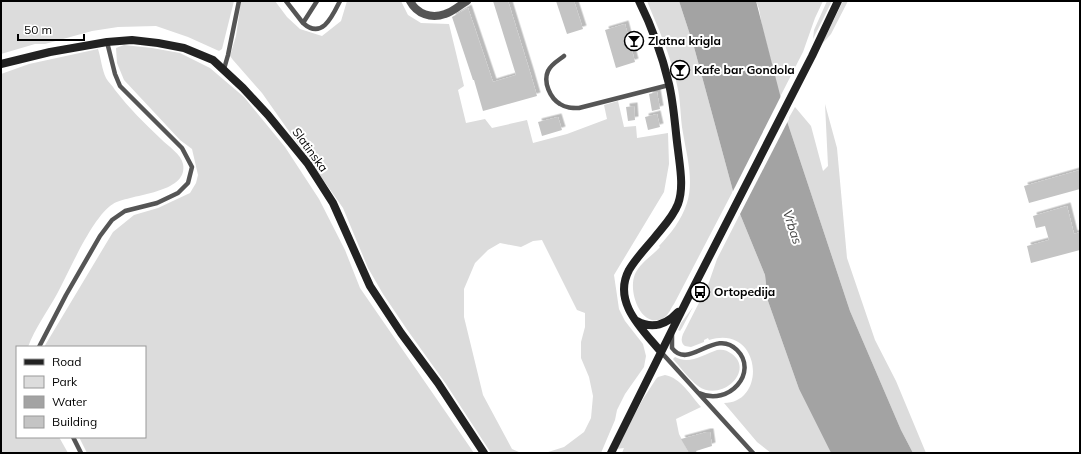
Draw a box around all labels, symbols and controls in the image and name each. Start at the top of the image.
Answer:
scale bar [18,16,84,42]
text: 50 m [24,22,52,37]
bar icon: Zlatna krigla [623,30,645,52]
place label: Zlatna krigla [648,33,721,48]
bar icon: Kafe bar Gondola [669,59,691,81]
place label: Kafe bar Gondola [694,62,795,77]
street label: Slatinska [289,125,331,175]
water label: Vrbas [780,208,806,246]
bus stop icon: Ortopedija [689,281,711,303]
place label: Ortopedija [714,284,775,299]
legend [16,346,146,438]
text: Road [52,354,81,369]
text: Park [52,374,78,389]
text: Water [52,394,88,409]
text: Building [52,414,97,429]

